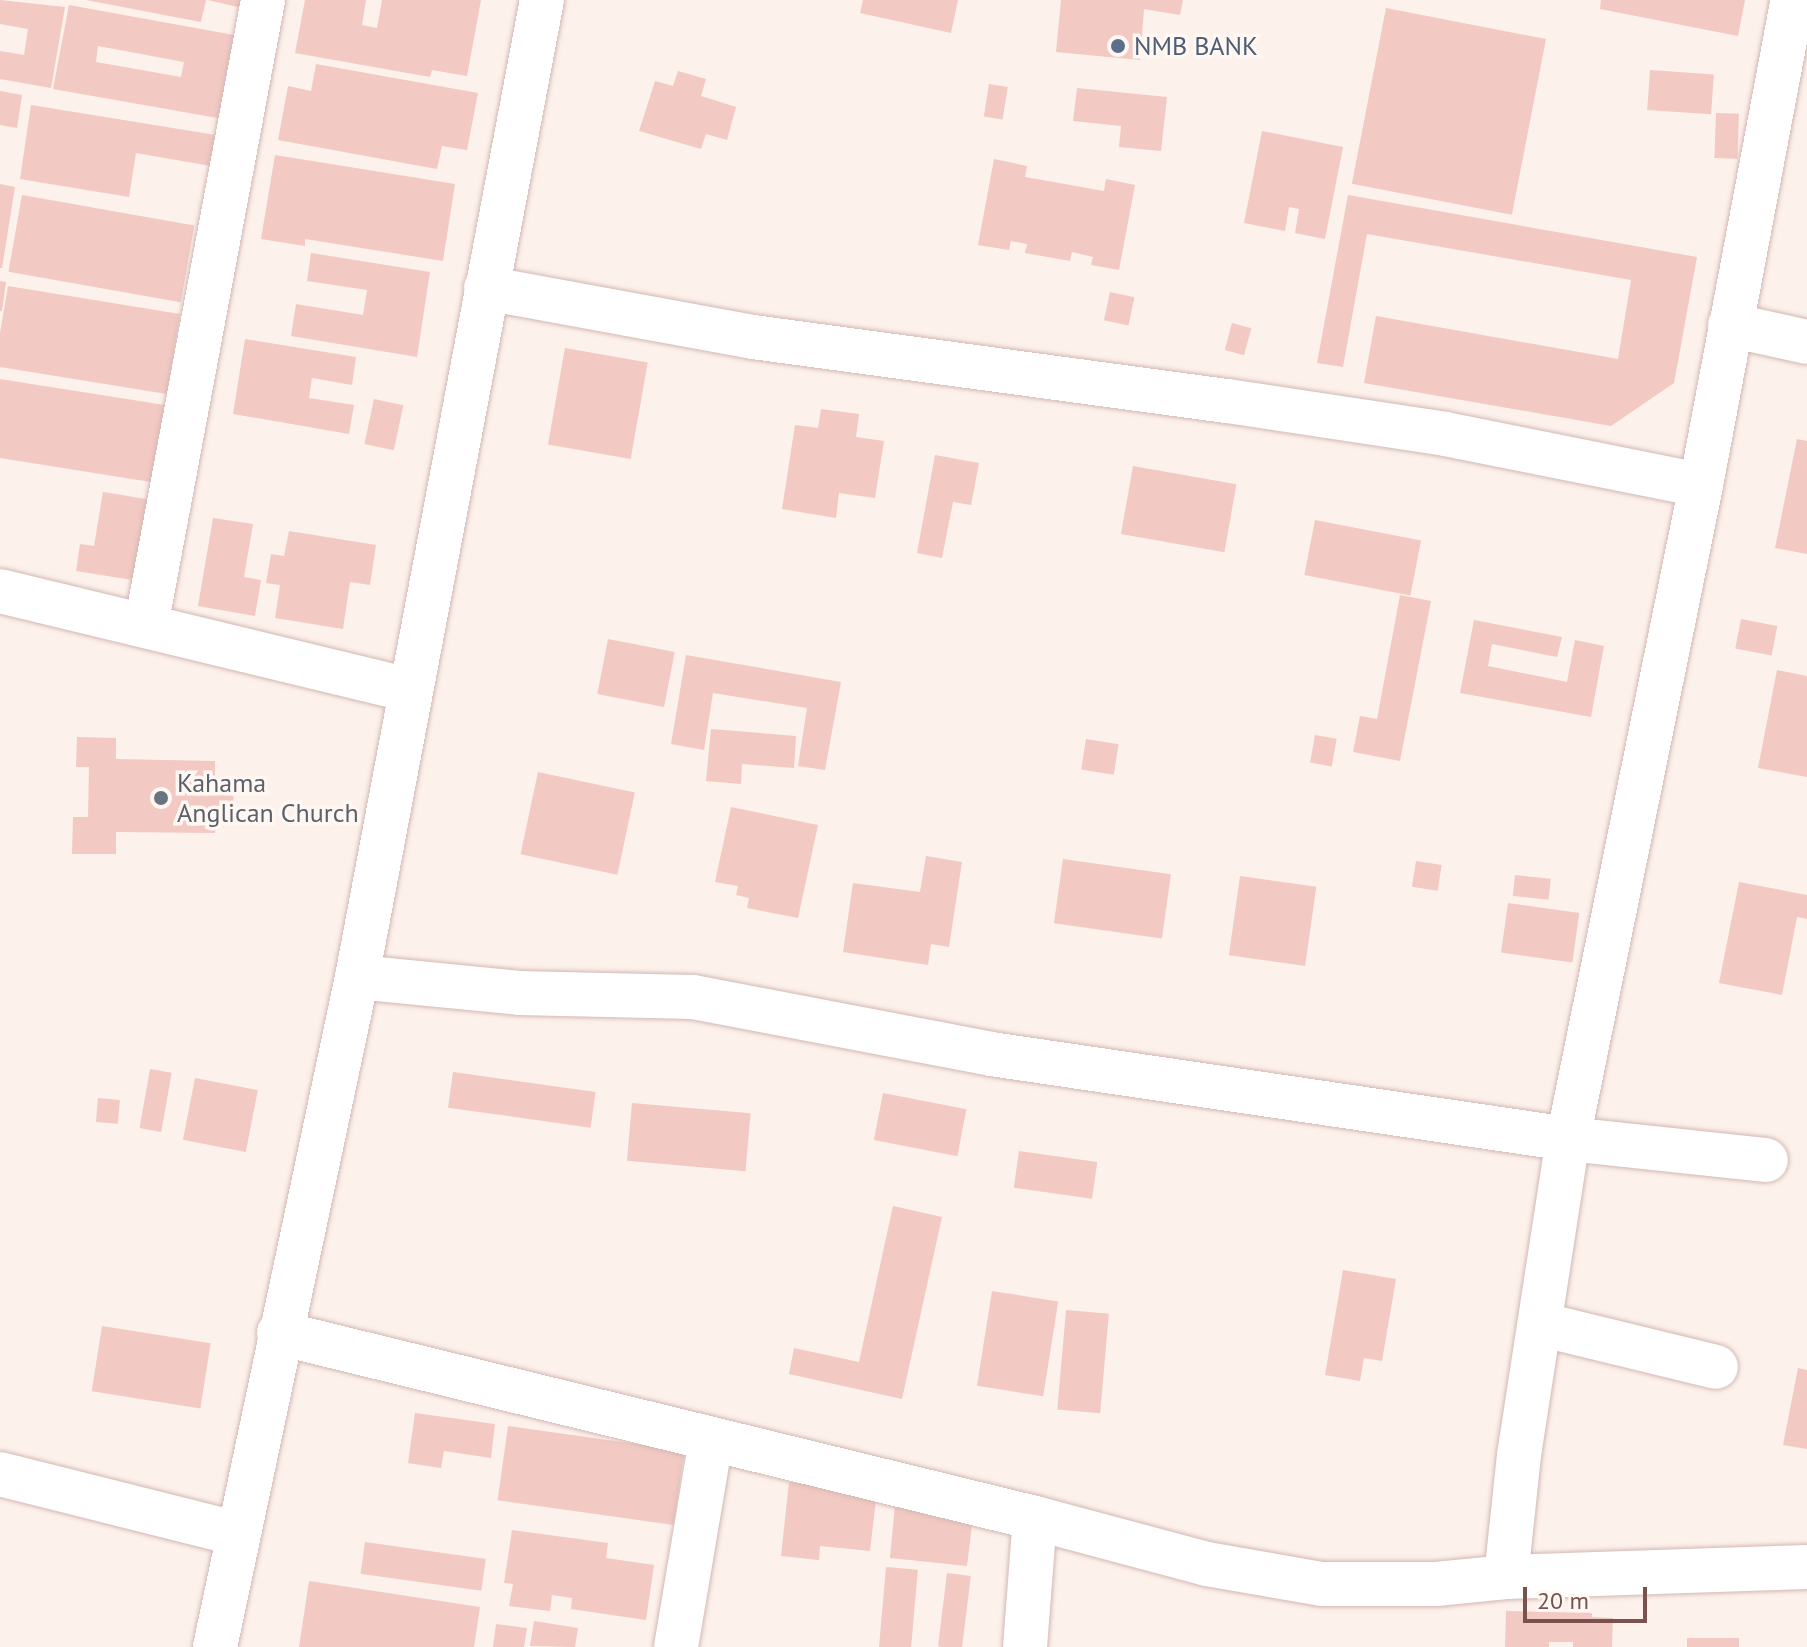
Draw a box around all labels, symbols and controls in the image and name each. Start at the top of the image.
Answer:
place label: NMB BANK [1134,30,1258,62]
marker: NMB BANK [1109,37,1127,55]
place label: Kahama Anglican Church [177,767,359,828]
marker: Kahama Anglican Church [152,789,170,807]
scale bar [1527,1571,1651,1621]
text: 20 m [1537,1585,1589,1616]

